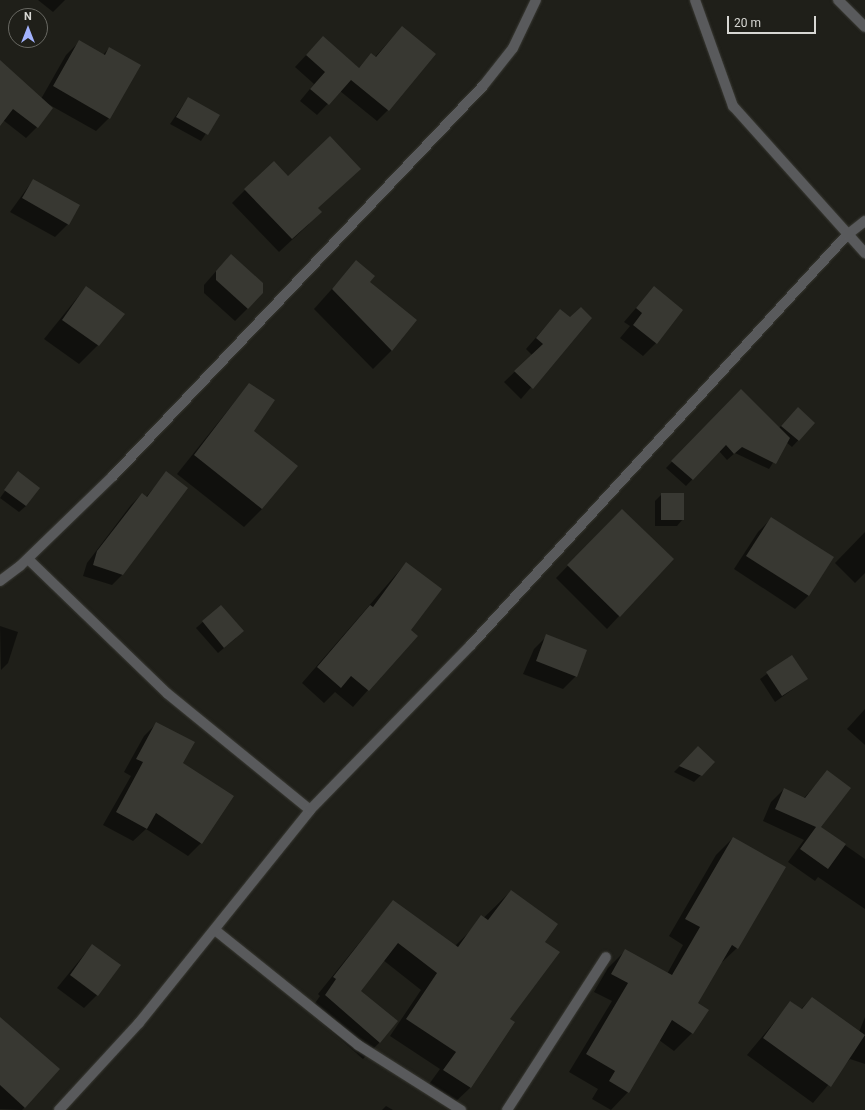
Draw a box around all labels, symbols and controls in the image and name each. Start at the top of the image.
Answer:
north arrow [8,8,48,48]
scale bar [729,8,818,34]
text: N [24,10,32,23]
text: 20 m [734,16,761,30]

